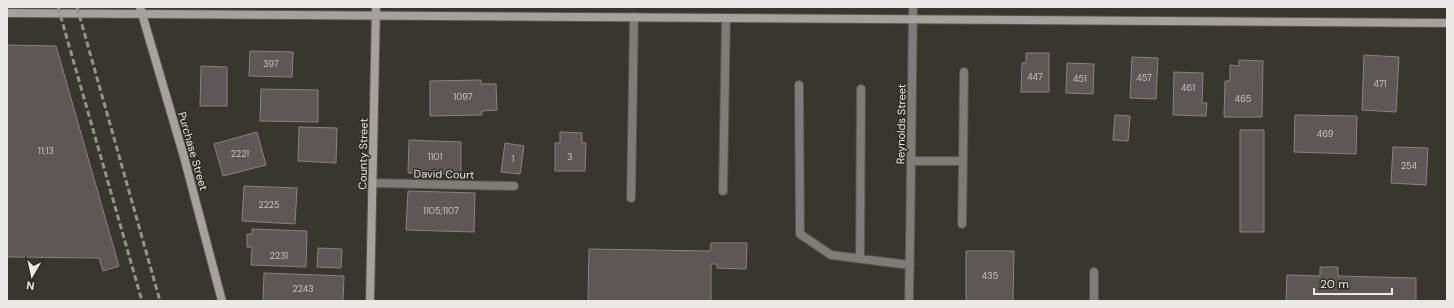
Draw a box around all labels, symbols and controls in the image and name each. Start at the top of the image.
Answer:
house number: 397 [263,58,279,70]
house number: 447 [1027,71,1043,83]
house number: 457 [1136,72,1152,84]
house number: 451 [1073,73,1087,85]
house number: 471 [1373,78,1387,90]
house number: 461 [1181,82,1195,94]
street label: Reynolds Street [893,84,909,164]
house number: 1097 [453,91,473,103]
house number: 465 [1235,93,1251,105]
street label: Purchase Street [175,110,211,192]
street label: County Street [355,118,371,190]
house number: 469 [1317,128,1334,140]
house number: 11;13 [38,145,54,157]
house number: 2221 [231,148,249,160]
house number: 1101 [428,151,442,163]
house number: 3 [567,151,573,163]
house number: 1 [512,153,515,165]
house number: 254 [1401,160,1418,172]
street label: David Court [414,166,474,182]
house number: 2225 [258,199,280,211]
house number: 1105;1107 [423,205,459,217]
house number: 2231 [270,250,288,262]
north arrow [12,256,52,296]
house number: 435 [982,270,998,282]
scale bar [1314,270,1392,296]
text: 20 m [1320,276,1349,292]
text: N [25,278,35,293]
house number: 2243 [293,283,314,295]

